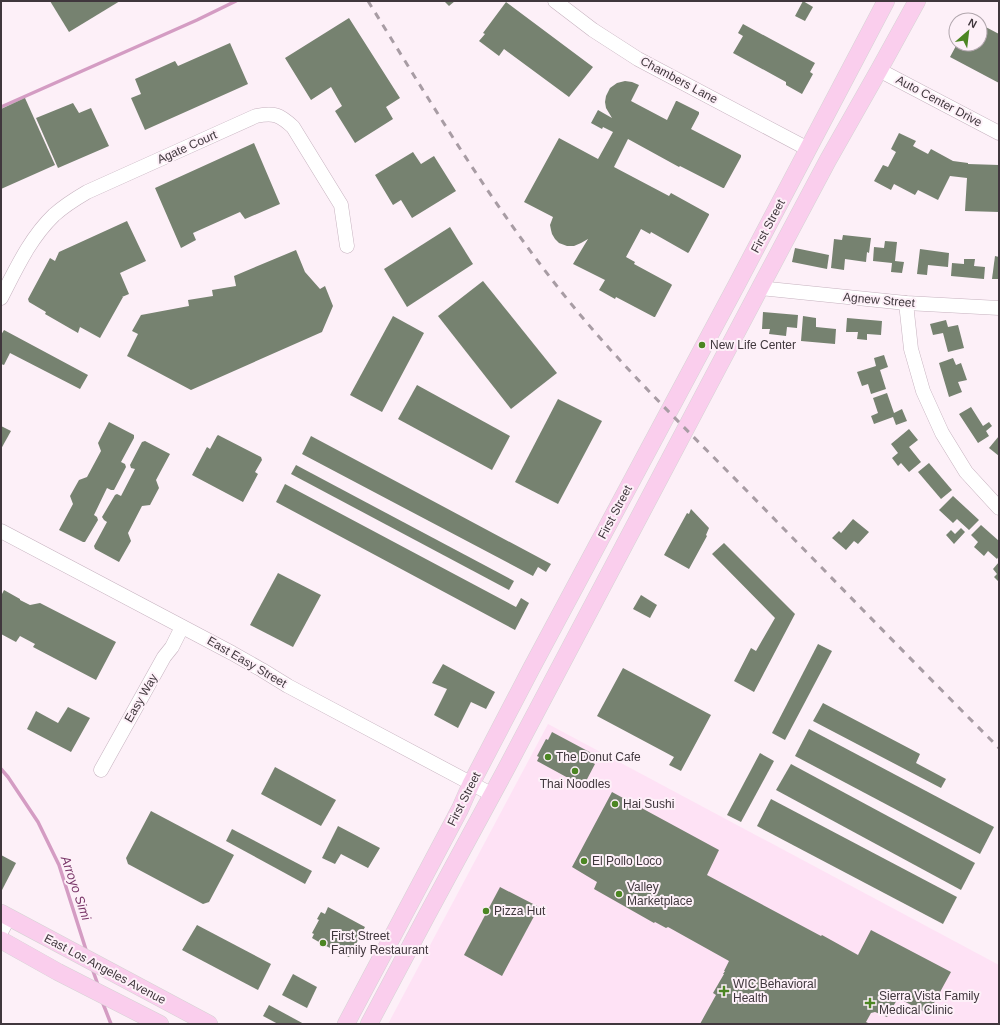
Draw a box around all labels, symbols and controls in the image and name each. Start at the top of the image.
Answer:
north arrow [948,12,988,52]
text: N [966,16,979,30]
street label: Chambers Lane [638,54,720,106]
street label: Auto Center Drive [894,72,985,130]
street label: Agate Court [155,127,220,166]
street label: First Street [748,196,788,255]
street label: Agnew Street [843,290,916,310]
place label: New Life Center [710,338,796,352]
marker: New Life Center [697,340,707,350]
street label: First Street [595,482,635,541]
street label: East Easy Street [205,634,290,691]
street label: Easy Way [122,671,160,725]
place label: The Donut Cafe [556,750,641,764]
marker: The Donut Cafe [543,752,553,762]
marker: Thai Noodles [570,766,580,776]
street label: First Street [444,769,484,828]
place label: Thai Noodles [540,777,610,791]
place label: Hai Sushi [623,797,674,811]
marker: Hai Sushi [610,799,620,809]
water label: Arroyo Simi [58,853,94,923]
place label: El Pollo Loco [592,854,662,868]
marker: El Pollo Loco [579,856,589,866]
place label: Valley Marketplace [627,880,693,908]
marker: Valley Marketplace [614,889,624,899]
place label: Pizza Hut [494,904,546,918]
marker: Pizza Hut [481,906,491,916]
place label: First Street Family Restaurant [331,929,429,957]
street label: East Los Angeles Avenue [42,931,169,1007]
marker: First Street Family Restaurant [318,938,328,948]
place label: WIC Behavioral Health [733,977,816,1005]
marker: WIC Behavioral Health [718,985,730,997]
place label: Sierra Vista Family Medical Clinic [879,989,979,1017]
marker: Sierra Vista Family Medical Clinic [864,997,876,1009]

